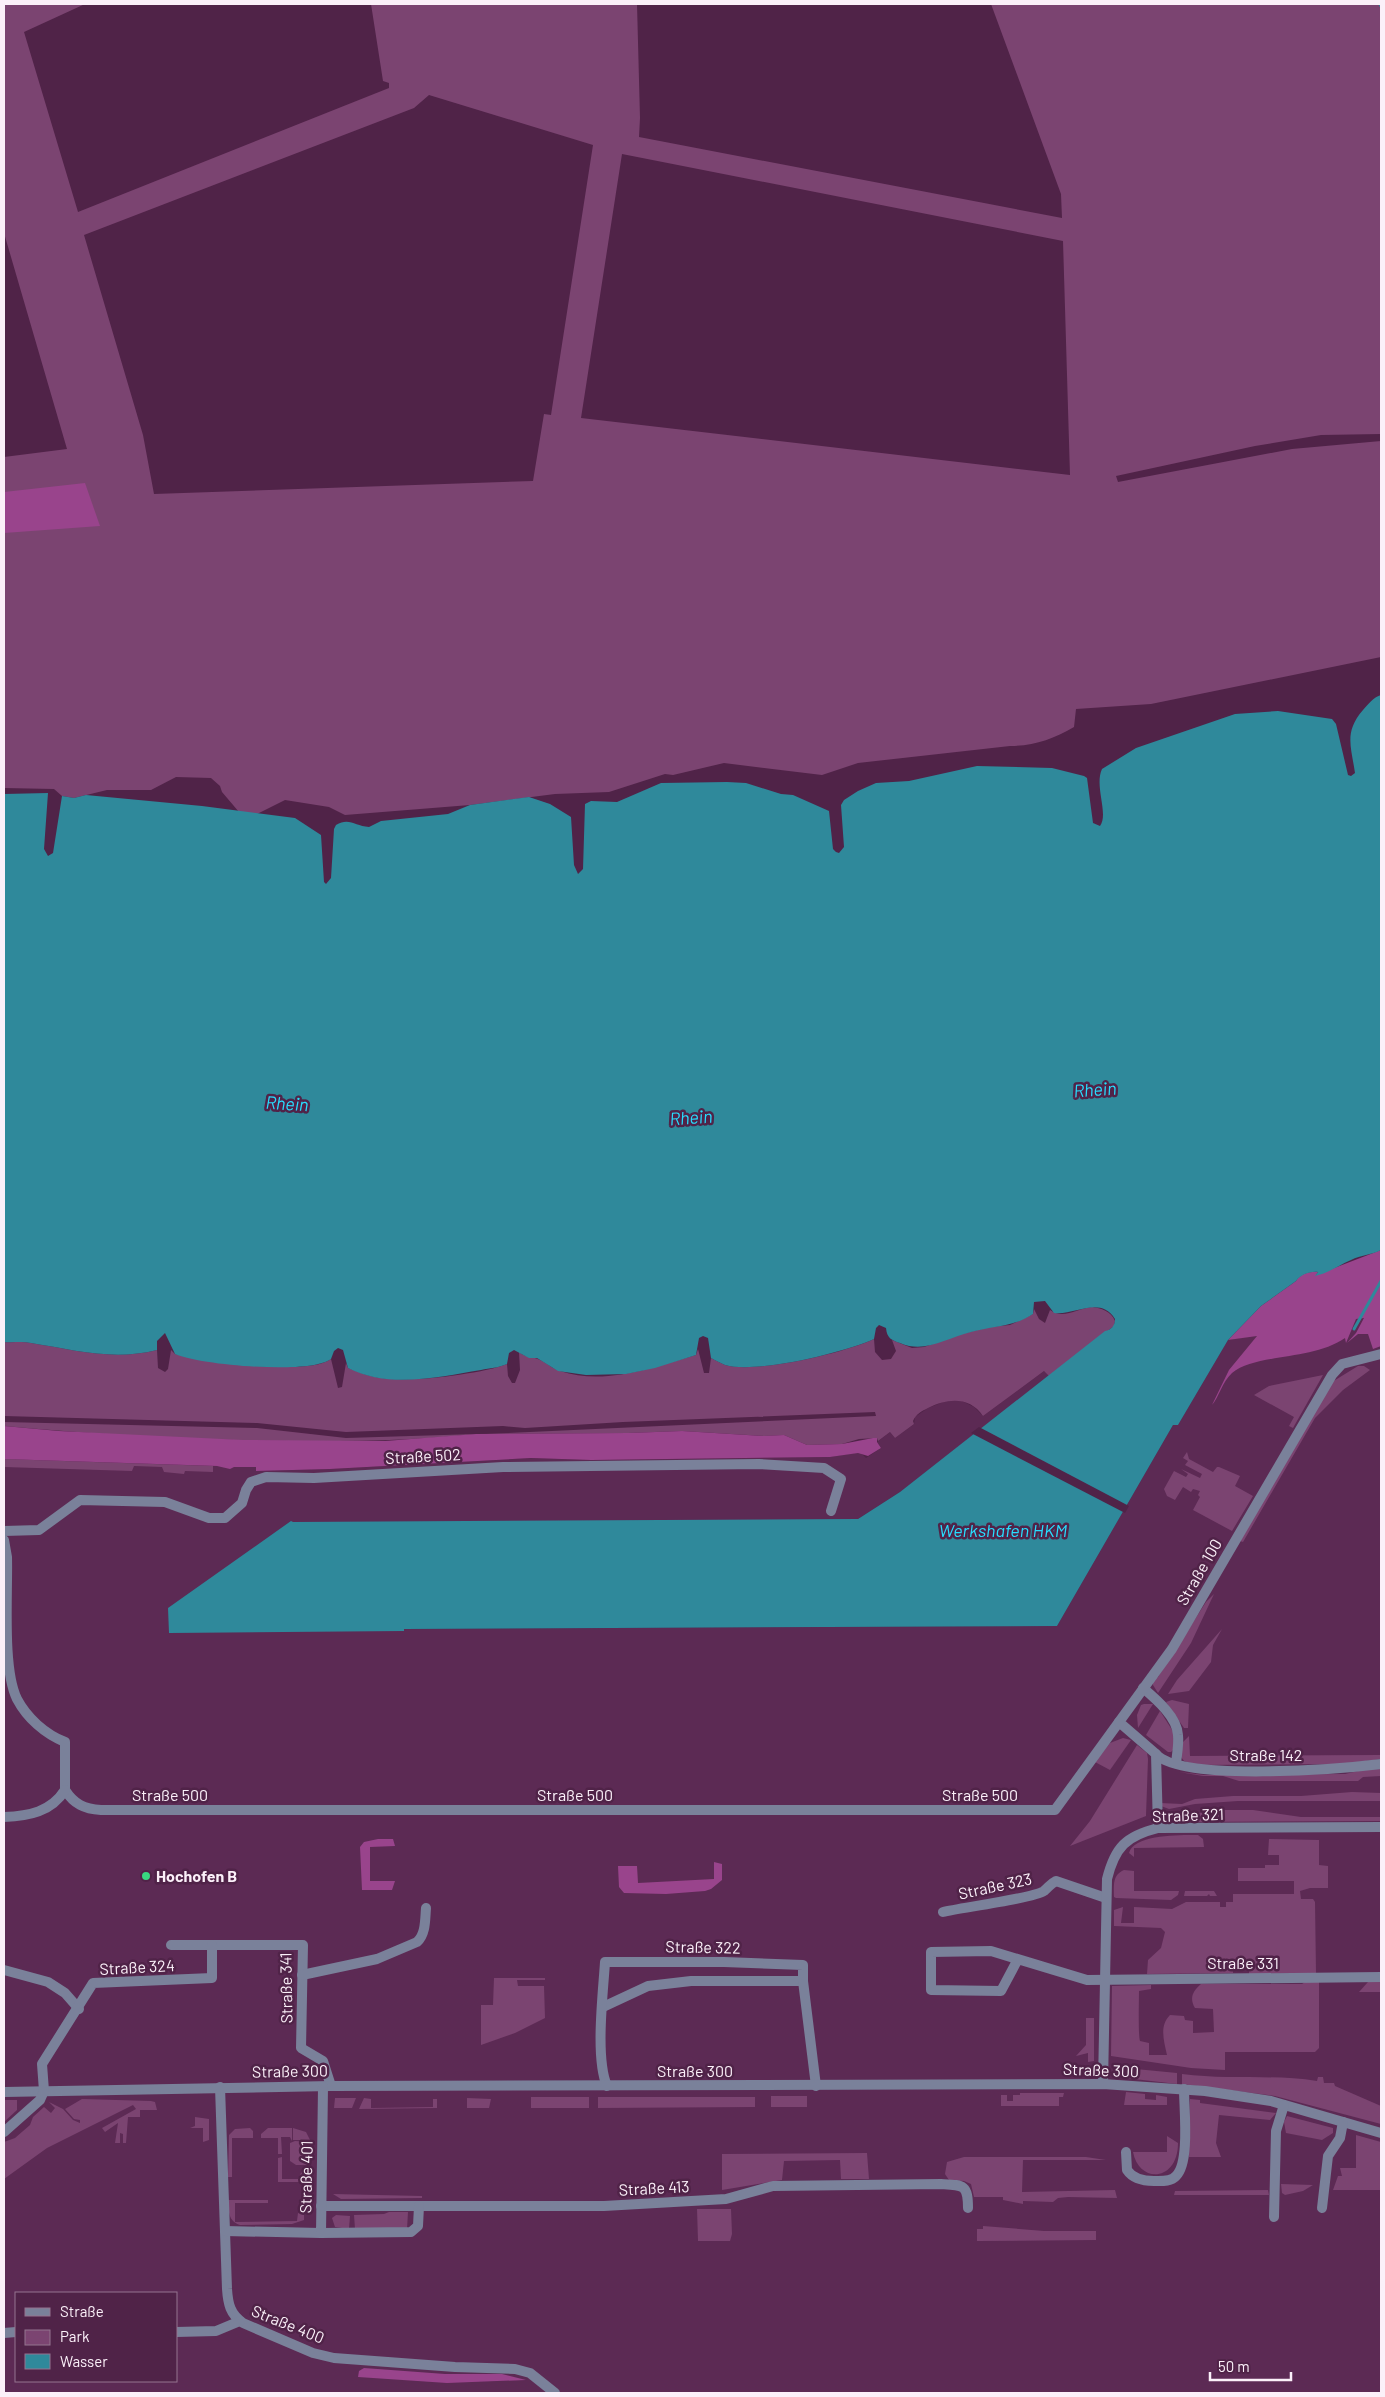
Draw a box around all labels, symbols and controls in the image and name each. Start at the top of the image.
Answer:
water label: Rhein [1073,1077,1117,1101]
water label: Rhein [265,1091,309,1115]
water label: Rhein [669,1105,713,1129]
street label: Straße 502 [385,1444,461,1467]
water label: Werkshafen HKM [939,1519,1068,1541]
street label: Straße 100 [1172,1535,1225,1608]
street label: Straße 142 [1230,1745,1302,1764]
street label: Straße 500 [132,1785,208,1804]
street label: Straße 500 [537,1785,613,1804]
street label: Straße 500 [942,1785,1018,1804]
street label: Straße 321 [1152,1804,1224,1825]
place label: Hochofen B [156,1866,237,1885]
street label: Straße 323 [956,1868,1033,1903]
marker: Hochofen B [140,1870,152,1882]
street label: Straße 322 [665,1936,741,1957]
street label: Straße 341 [275,1952,296,2024]
street label: Straße 331 [1207,1953,1279,1972]
street label: Straße 324 [99,1955,175,1978]
street label: Straße 300 [1063,2059,1139,2080]
street label: Straße 300 [252,2060,328,2081]
street label: Straße 300 [657,2061,733,2080]
street label: Straße 401 [295,2140,316,2214]
street label: Straße 413 [618,2176,690,2199]
legend [15,2292,178,2382]
street label: Straße 400 [249,2300,327,2347]
text: Straße [60,2302,104,2320]
text: Park [60,2327,90,2345]
scale bar [1210,2350,1291,2382]
text: Wasser [60,2352,108,2370]
text: 50 m [1218,2357,1250,2375]

